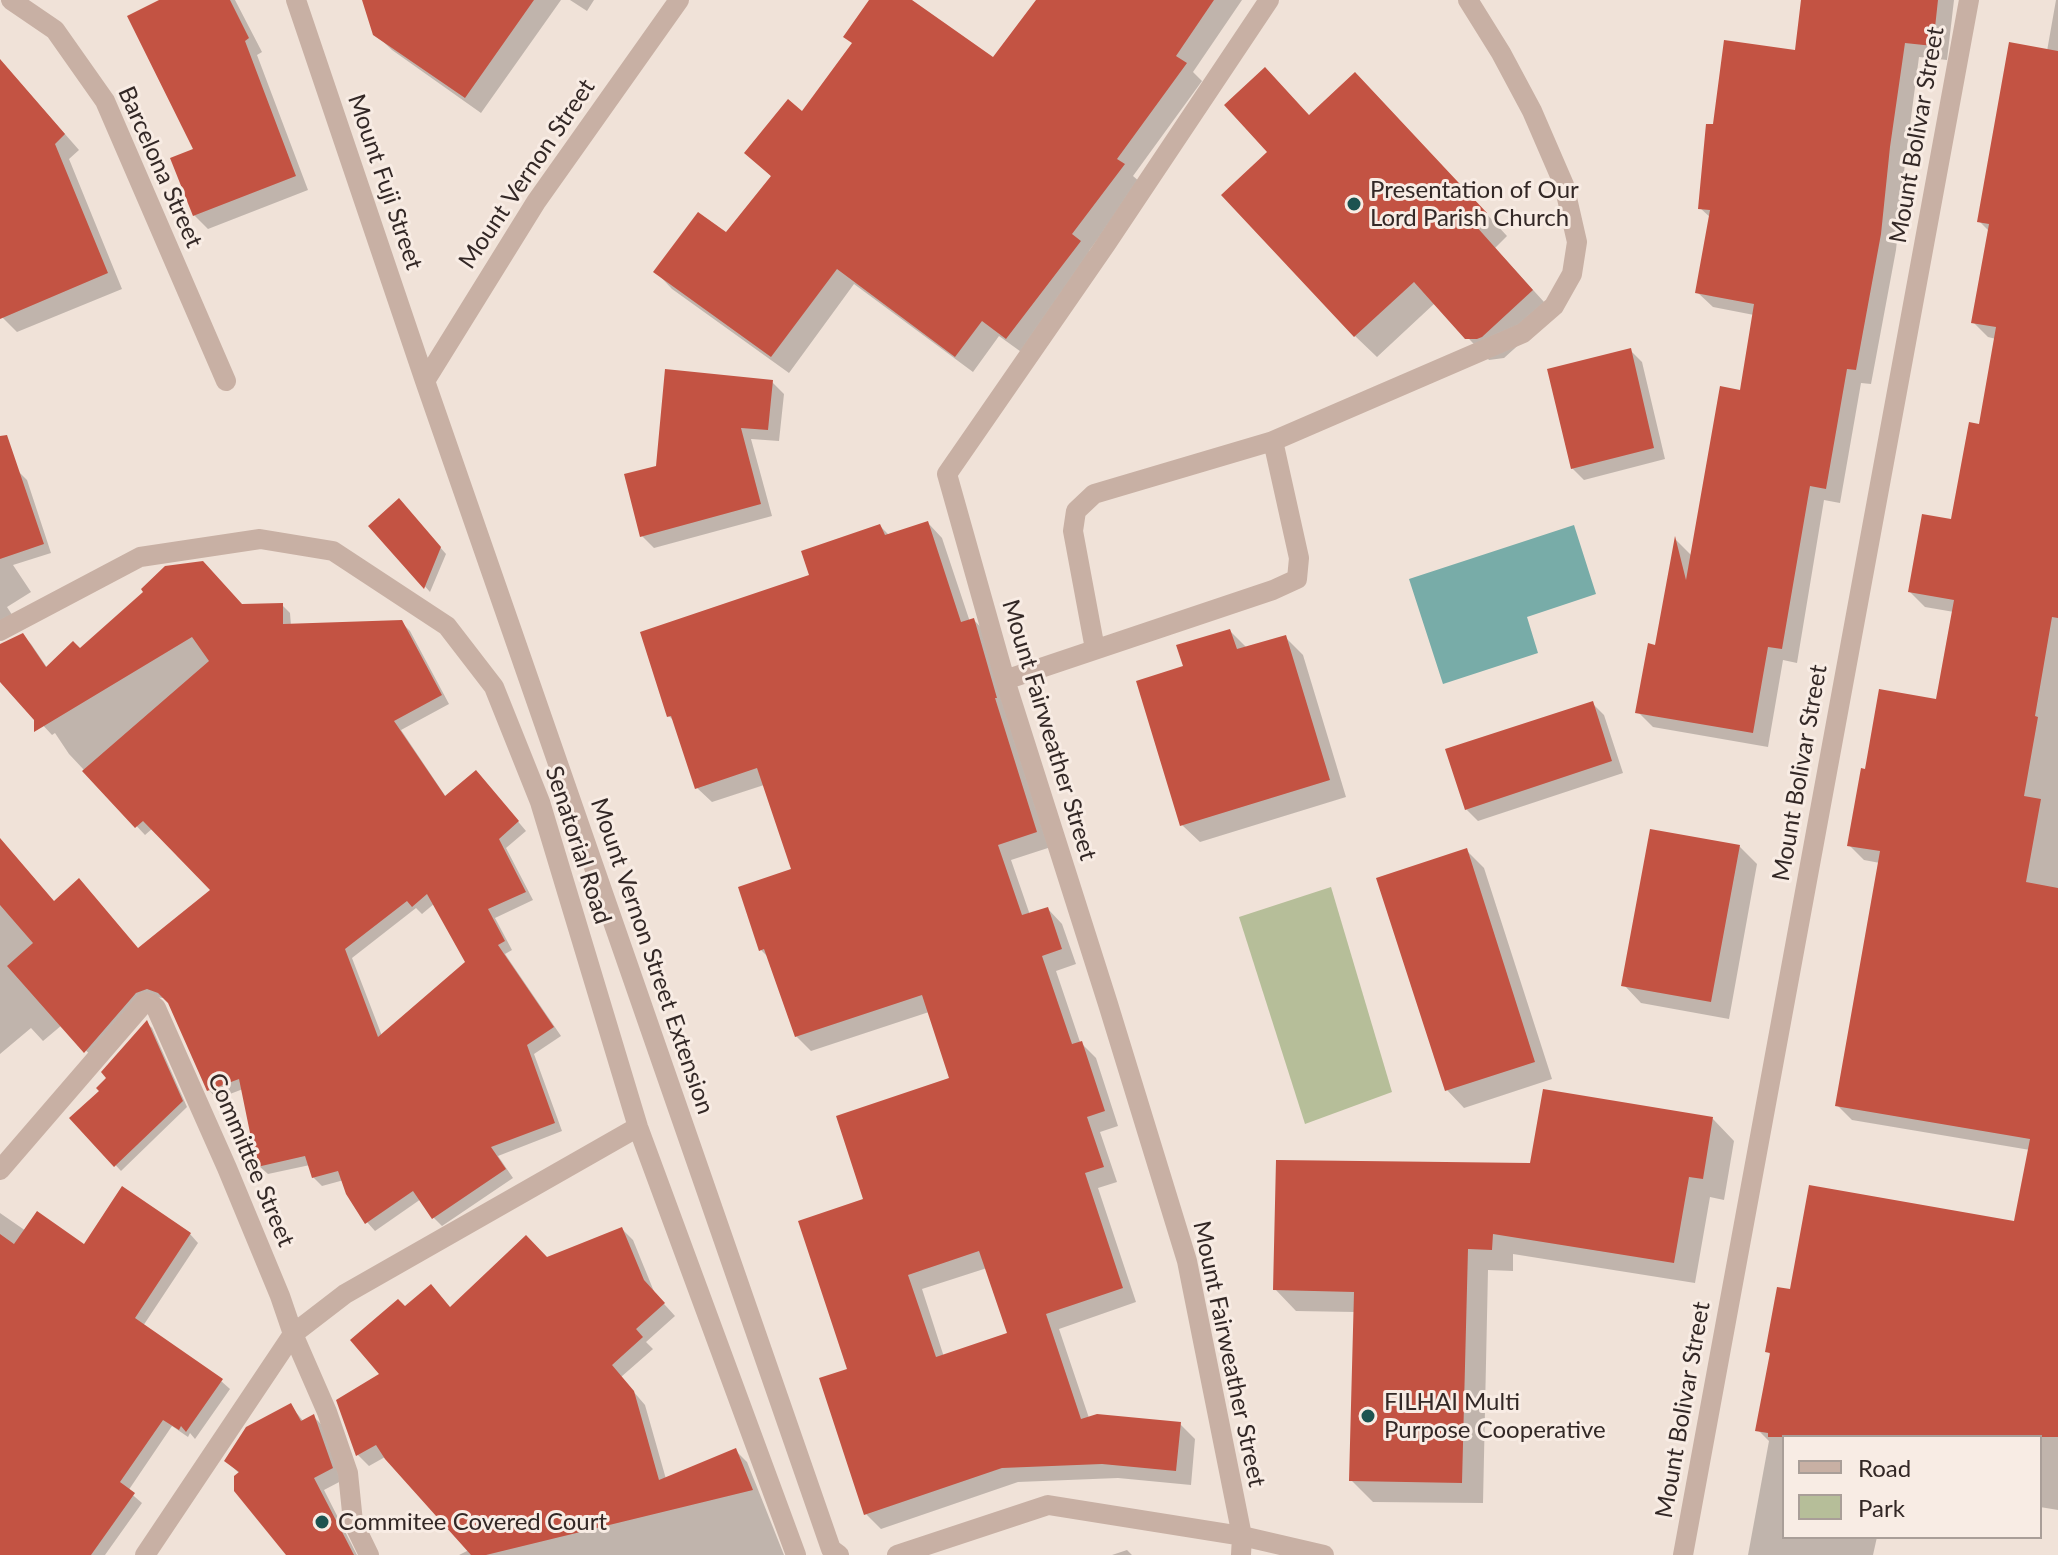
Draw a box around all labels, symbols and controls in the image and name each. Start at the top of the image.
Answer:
street label: Mount Bolivar Street [1884,24,1950,246]
street label: Mount Vernon Street [453,74,601,274]
street label: Barcelona Street [112,82,208,252]
street label: Mount Fuji Street [341,90,429,274]
place label: Presentation of Our Lord Parish Church [1370,176,1579,232]
marker: Presentation of Our Lord Parish Church [1345,195,1363,213]
street label: Mount Fairweather Street [996,596,1102,864]
street label: Mount Bolivar Street [1767,662,1833,884]
street label: Senatorial Road [539,762,617,928]
street label: Mount Vernon Street Extension [584,794,720,1118]
street label: Committee Street [201,1069,301,1251]
street label: Mount Fairweather Street [1187,1218,1271,1490]
street label: Mount Bolivar Street [1650,1299,1716,1521]
place label: FILHAI Multi Purpose Cooperative [1384,1388,1606,1444]
marker: FILHAI Multi Purpose Cooperative [1359,1407,1377,1425]
legend [1782,1435,2042,1539]
text: Road [1858,1453,1911,1482]
text: Park [1858,1493,1905,1522]
place label: Commitee Covered Court [338,1508,607,1536]
marker: Commitee Covered Court [313,1513,331,1531]

